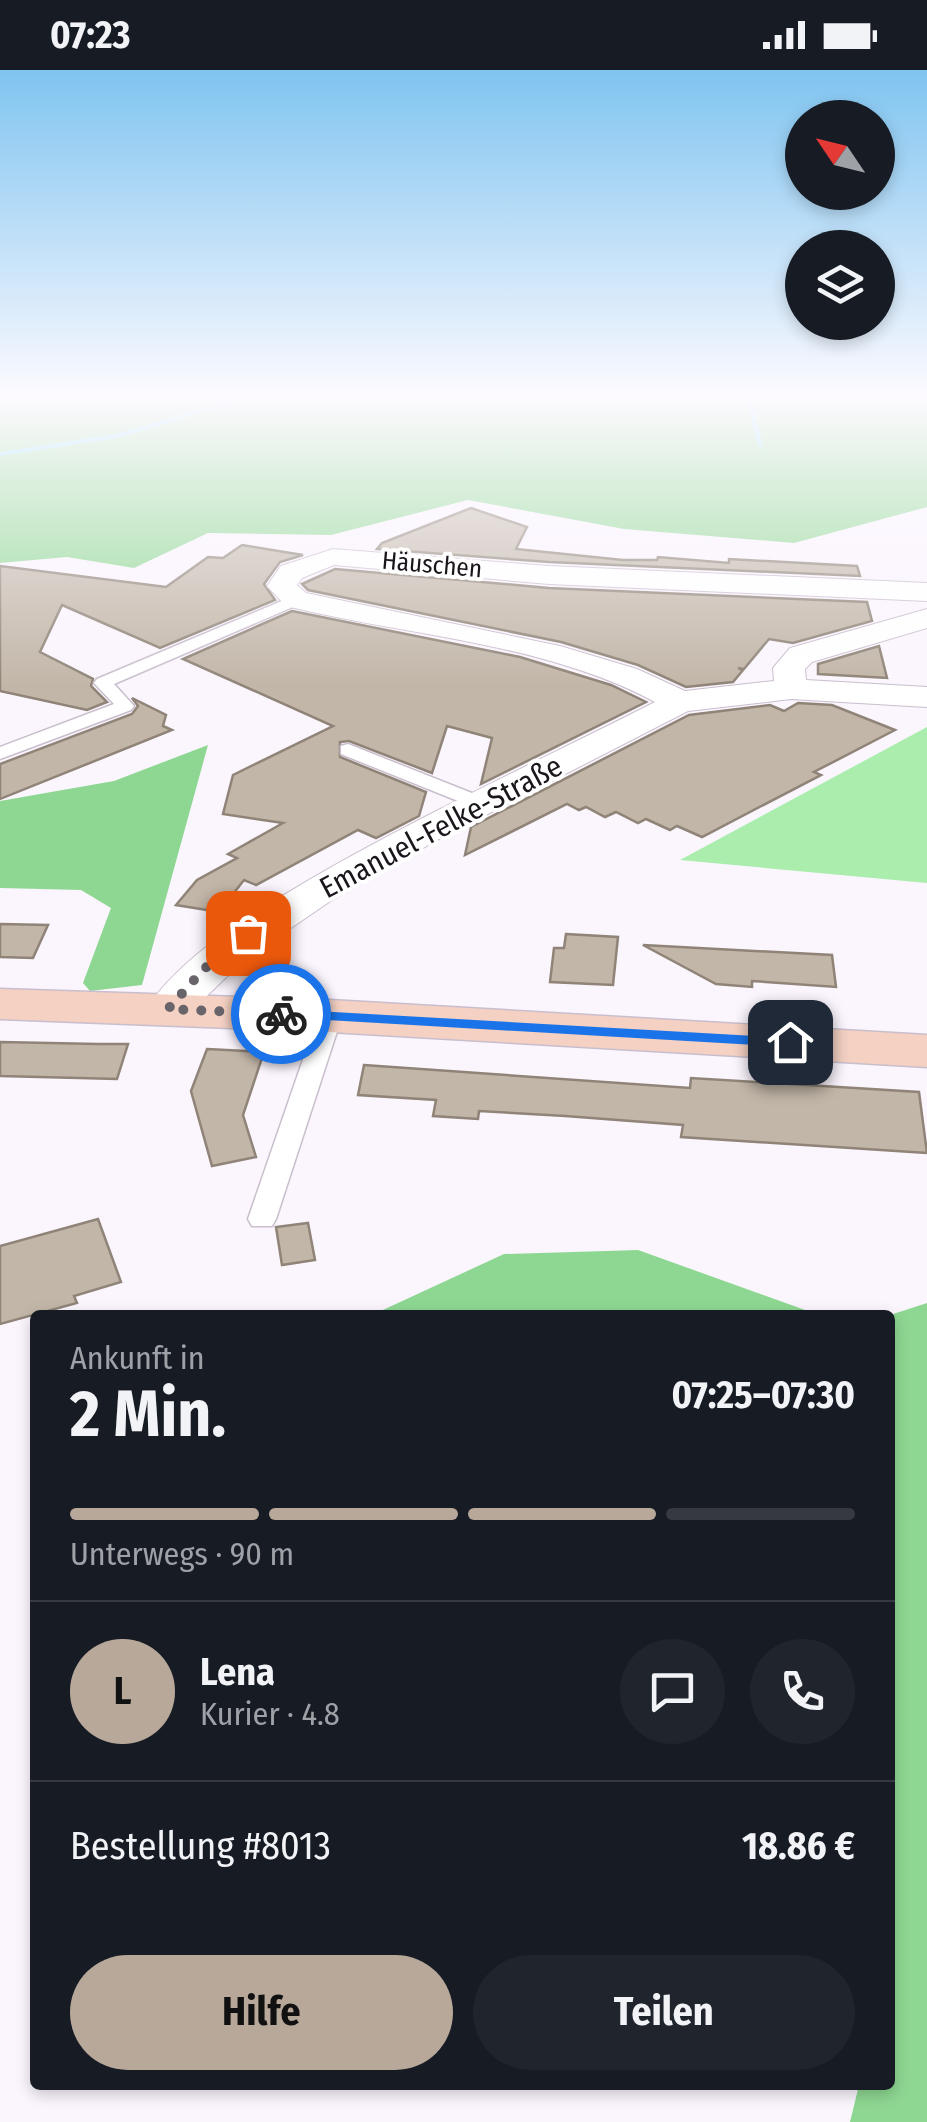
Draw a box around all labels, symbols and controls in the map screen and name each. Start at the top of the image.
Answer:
text: 07:23 [50,12,131,58]
north arrow [785,100,895,210]
map controls [785,100,895,340]
button: layers [785,230,895,340]
street label: Häuschen [381,546,483,584]
street label: Emanuel-Felke-Straße [314,748,568,906]
pin [206,891,291,976]
icon: bag [221,906,276,961]
courier [231,964,331,1064]
icon: bike [254,987,309,1042]
pin [748,1000,833,1085]
icon: home [763,1015,818,1070]
text: Ankunft in [70,1339,205,1377]
text: 07:25–07:30 [671,1372,855,1418]
text: 2 Min. [70,1375,226,1453]
text: Unterwegs · 90 m [70,1535,294,1573]
button: chat [620,1639,725,1744]
button: phone [750,1639,855,1744]
text: Lena [200,1649,275,1695]
text: L [114,1668,131,1714]
text: Kurier · 4.8 [200,1695,340,1733]
text: Bestellung #8013 [70,1823,331,1869]
text: 18.86 € [742,1823,855,1869]
button: Hilfe [70,1955,453,2070]
button: Teilen [473,1955,855,2070]

